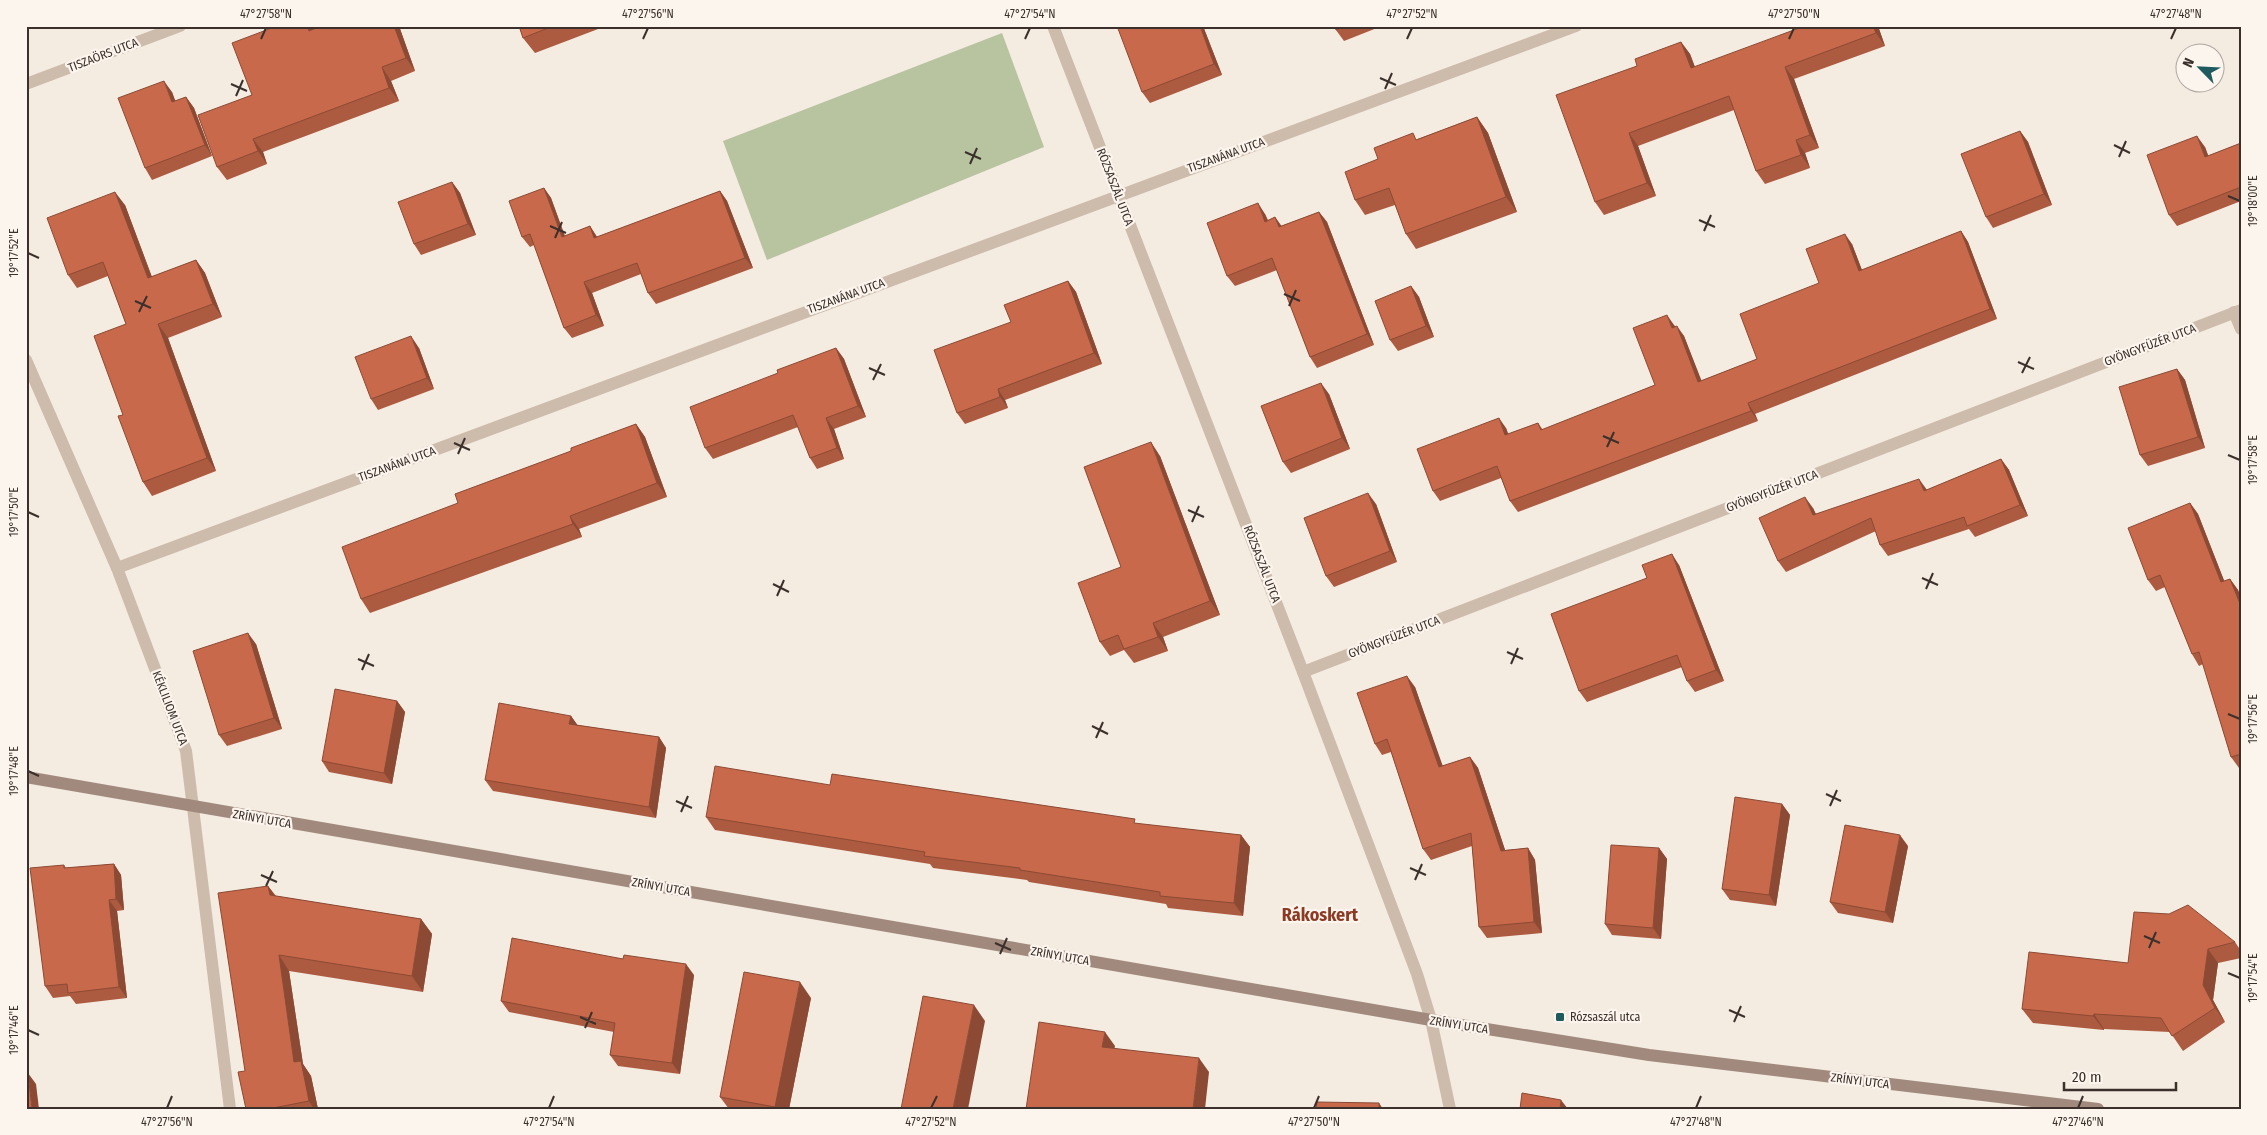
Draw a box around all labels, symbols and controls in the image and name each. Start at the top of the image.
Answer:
text: 47°27'58"N [240,7,292,21]
text: 47°27'56"N [622,7,674,21]
text: 47°27'54"N [1004,7,1056,21]
text: 47°27'52"N [1386,7,1438,21]
text: 47°27'50"N [1768,7,1820,21]
text: 47°27'48"N [2150,7,2202,21]
street label: TISZAÖRS UTCA [65,33,141,75]
north arrow [2174,42,2224,92]
text: N [2179,56,2198,70]
street label: TISZANÁNA UTCA [1185,133,1267,175]
street label: RÓZSASZÁL UTCA [1094,146,1137,228]
text: 19°18'00"E [2246,175,2260,227]
text: 19°17'52"E [7,228,21,278]
street label: TISZANÁNA UTCA [805,274,887,316]
street label: GYÖNGYFÜZÉR UTCA [2101,319,2198,369]
text: 19°17'58"E [2246,435,2260,485]
street label: TISZANÁNA UTCA [356,442,438,484]
street label: GYÖNGYFÜZÉR UTCA [1723,465,1820,515]
text: 19°17'50"E [7,487,21,537]
street label: RÓZSASZÁL UTCA [1241,523,1284,605]
street label: GYÖNGYFÜZÉR UTCA [1345,611,1442,661]
street label: KÉKLILIOM UTCA [149,668,192,748]
text: 19°17'56"E [2246,694,2260,744]
text: 19°17'48"E [7,746,21,796]
street label: ZRÍNYI UTCA [232,806,293,831]
street label: ZRÍNYI UTCA [631,874,692,899]
district label: Rákoskert [1282,904,1359,926]
street label: ZRÍNYI UTCA [1030,943,1091,968]
text: 19°17'54"E [2246,953,2260,1003]
text: 19°17'46"E [7,1005,21,1055]
place label: Rózsaszál utca [1570,1010,1641,1024]
marker: Rózsaszál utca [1554,1011,1566,1023]
street label: ZRÍNYI UTCA [1429,1012,1490,1037]
scale bar [2064,1060,2177,1092]
text: 20 m [2072,1068,2102,1086]
street label: ZRÍNYI UTCA [1830,1069,1891,1092]
text: 47°27'56"N [141,1115,193,1129]
text: 47°27'54"N [523,1115,575,1129]
text: 47°27'52"N [905,1115,957,1129]
text: 47°27'50"N [1288,1115,1340,1129]
text: 47°27'48"N [1670,1115,1722,1129]
text: 47°27'46"N [2052,1115,2104,1129]

